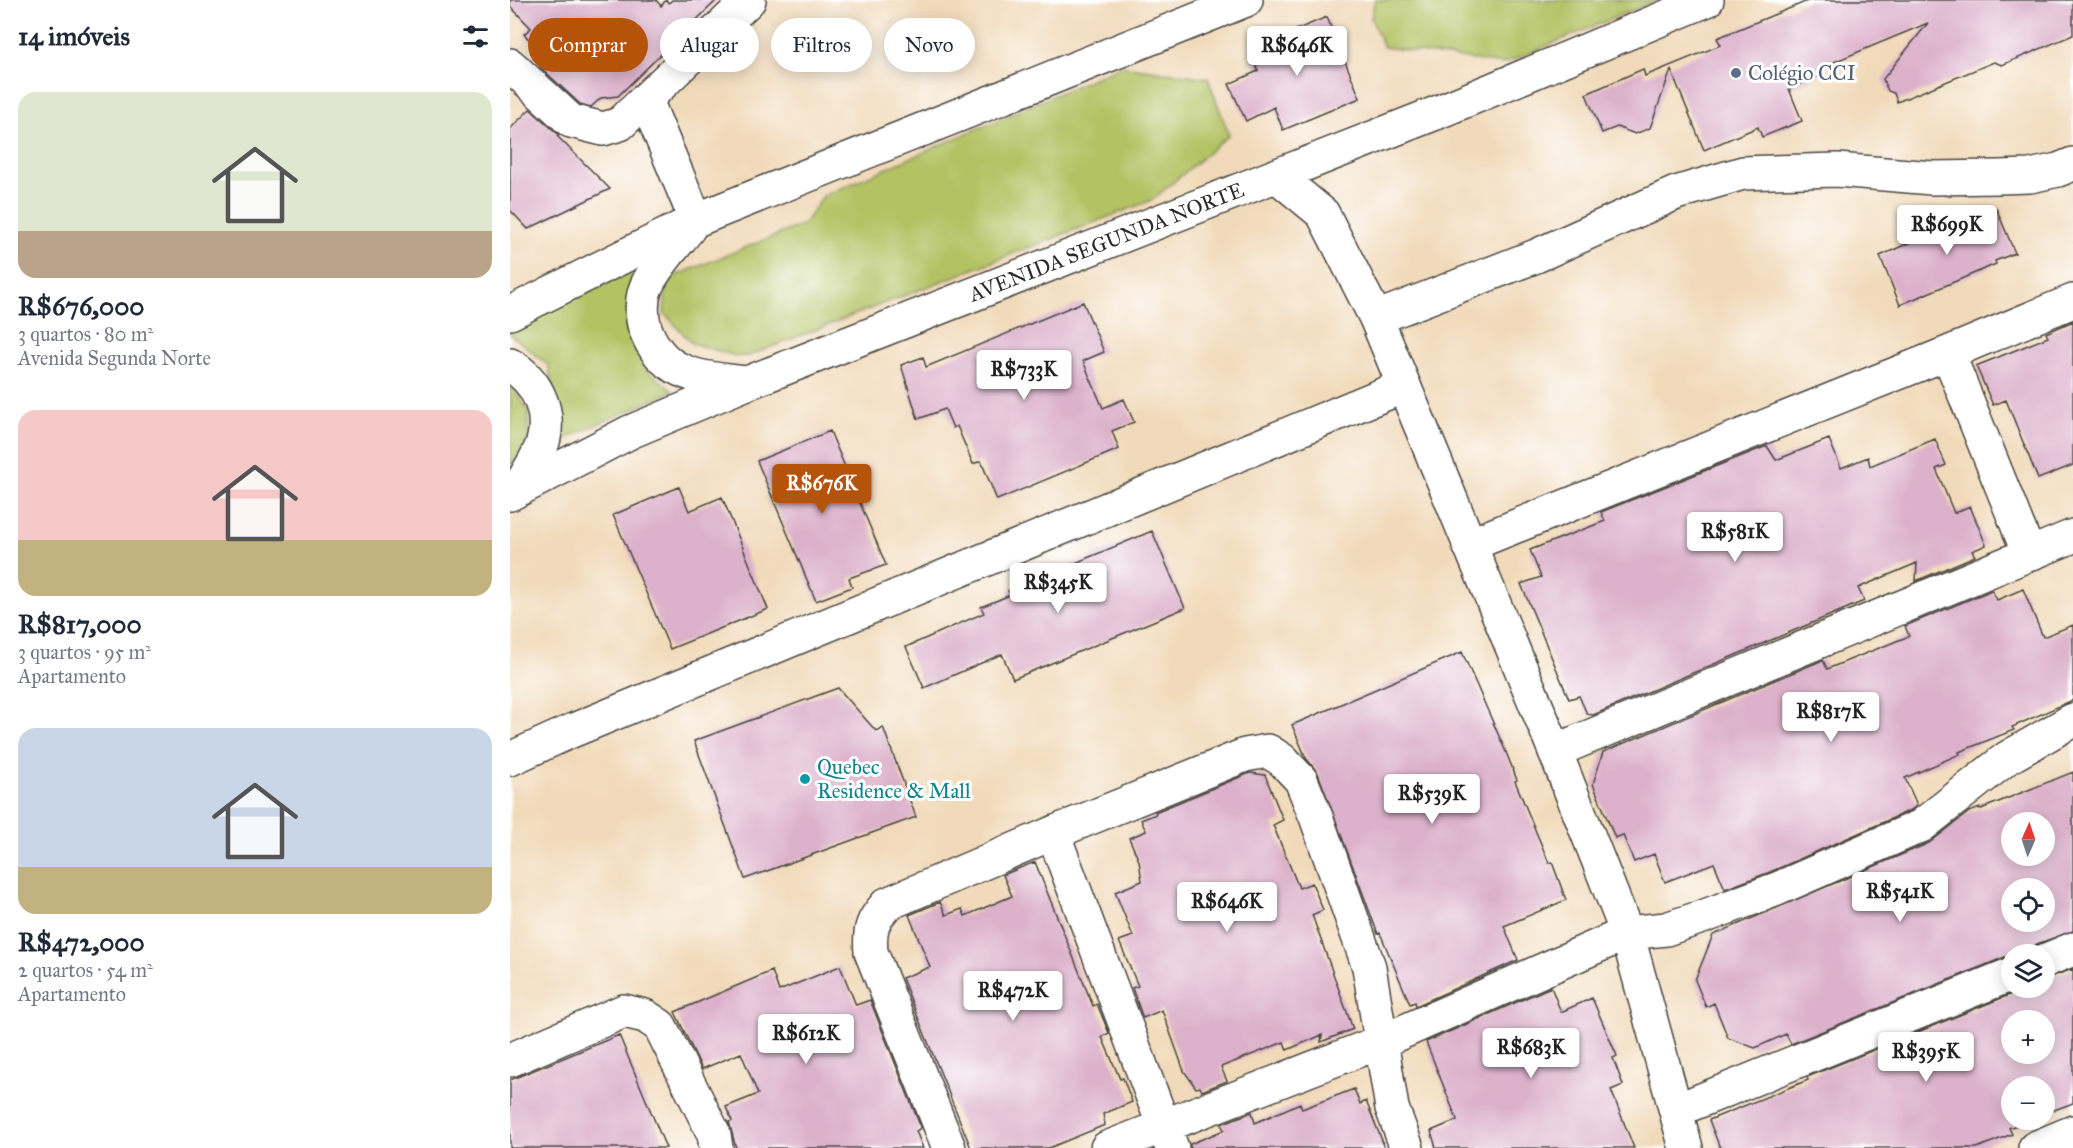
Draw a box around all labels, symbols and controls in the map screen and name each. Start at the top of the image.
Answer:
chip: Comprar [528,18,648,72]
chip: Alugar [660,18,759,72]
chip: Filtros [771,18,872,72]
chip: Novo [884,18,975,72]
text: 14 imóveis [18,20,130,52]
icon: filters [459,20,492,53]
pin: R$646K [1248,26,1346,77]
text: R$646K [1261,33,1333,57]
place label: Colégio CCI [1748,60,1856,86]
marker: Colégio CCI [1729,66,1743,80]
icon: home [201,131,309,239]
street label: AVENIDA SEGUNDA NORTE [964,177,1248,308]
pin: R$699K [1898,205,1996,256]
text: R$699K [1911,212,1983,236]
text: R$676,000 [18,290,144,322]
text: 3 quartos · 80 m² [18,322,153,346]
text: Avenida Segunda Norte [18,346,211,370]
pin: R$733K [975,350,1073,401]
text: R$733K [991,357,1057,381]
icon: home [201,449,309,557]
pin: R$676K [773,464,871,515]
text: R$676K [786,471,858,495]
pin: R$581K [1686,512,1784,563]
text: R$581K [1701,519,1769,543]
pin: R$345K [1009,563,1107,614]
text: R$345K [1024,570,1092,594]
text: R$817,000 [18,608,142,640]
text: 3 quartos · 95 m² [18,640,151,664]
text: Apartamento [18,664,126,688]
pin: R$817K [1782,692,1880,743]
text: R$817K [1796,699,1866,723]
place label: Quebec Residence & Mall [817,754,971,804]
icon: home [201,767,309,875]
marker: Quebec Residence & Mall [798,772,812,786]
pin: R$539K [1383,774,1481,825]
text: R$539K [1398,781,1466,805]
north arrow [2001,812,2055,866]
map controls [2001,812,2055,1130]
pin: R$541K [1851,872,1949,923]
button: locate [2001,878,2055,932]
text: R$541K [1866,879,1934,903]
pin: R$646K [1178,882,1276,933]
text: R$646K [1191,889,1263,913]
text: R$472,000 [18,926,145,958]
button: layers [2001,944,2055,998]
text: 2 quartos · 54 m² [18,958,153,982]
pin: R$472K [964,971,1062,1022]
text: R$472K [977,978,1049,1002]
text: Apartamento [18,982,126,1006]
button: + [2001,1010,2055,1064]
pin: R$612K [757,1014,855,1065]
text: R$612K [772,1021,840,1045]
pin: R$683K [1482,1028,1580,1079]
pin: R$395K [1877,1032,1975,1083]
text: R$683K [1496,1035,1566,1059]
text: R$395K [1892,1039,1960,1063]
button: − [2001,1076,2055,1130]

